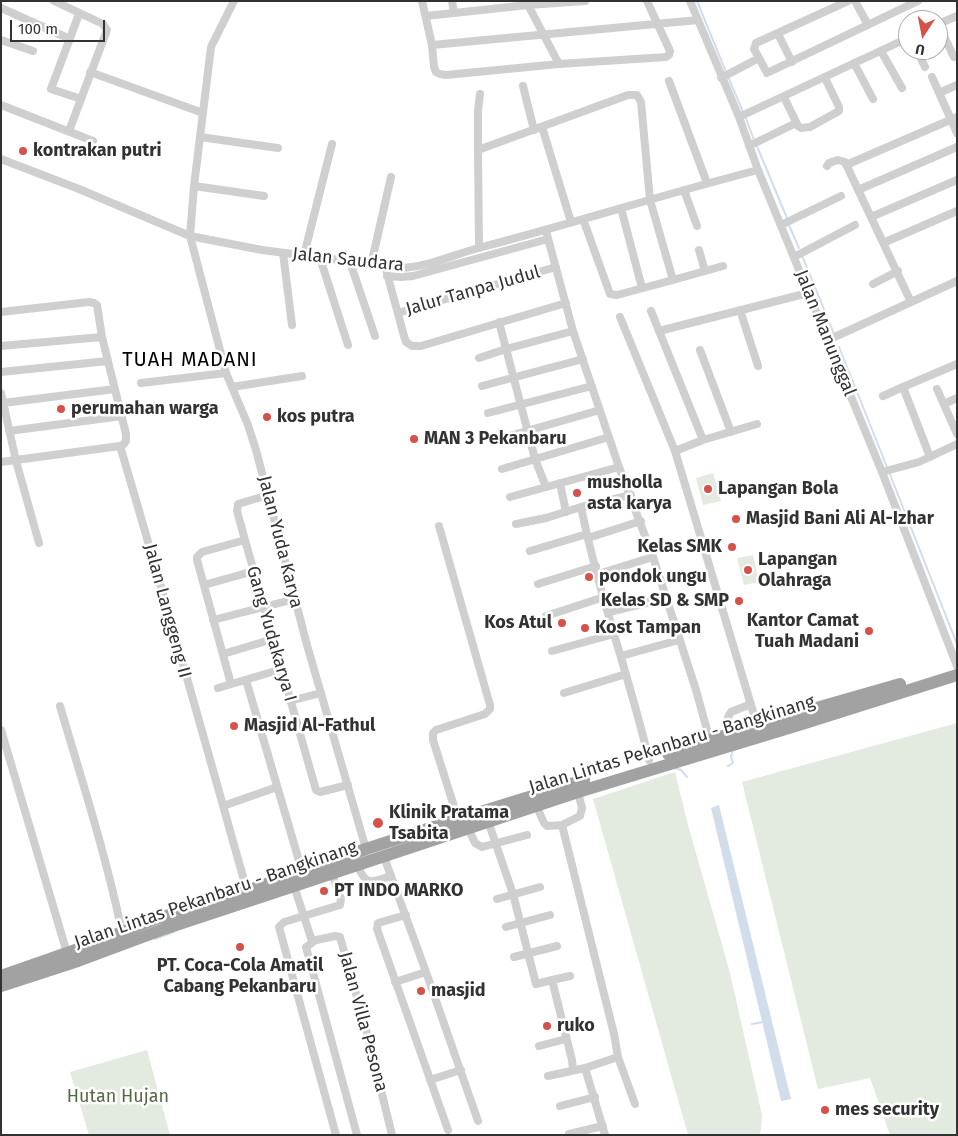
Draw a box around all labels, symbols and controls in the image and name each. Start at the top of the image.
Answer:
scale bar [12,10,108,42]
north arrow [898,10,948,60]
text: 100 m [18,20,58,38]
text: U [914,40,926,58]
place label: kontrakan putri [33,140,161,162]
marker: kontrakan putri [17,145,29,157]
street label: Jalan Saudara [291,243,405,277]
street label: Jalur Tanpa Judul [403,261,543,321]
street label: Jalan Manunggal [790,267,860,399]
district label: TUAH MADANI [121,348,259,372]
place label: perumahan warga [71,398,219,420]
marker: perumahan warga [55,403,67,415]
place label: kos putra [277,406,355,428]
marker: kos putra [261,411,273,423]
place label: MAN 3 Pekanbaru [424,428,567,450]
marker: MAN 3 Pekanbaru [408,433,420,445]
place label: musholla asta karya [587,472,672,514]
street label: Jalan Yuda Karya [253,474,307,610]
place label: Lapangan Bola [718,478,838,500]
marker: Lapangan Bola [702,483,714,495]
marker: musholla asta karya [571,487,583,499]
place label: Masjid Bani Ali Al-Izhar [746,508,934,530]
marker: Masjid Bani Ali Al-Izhar [730,513,742,525]
place label: Kelas SMK [637,536,722,558]
marker: Kelas SMK [726,541,738,553]
street label: Jalan Langgeng II [139,542,195,680]
place label: Lapangan Olahraga [758,549,837,592]
street label: Gang Yudakarya I [241,564,301,704]
marker: Lapangan Olahraga [742,564,754,576]
place label: pondok ungu [599,566,707,588]
marker: pondok ungu [583,571,595,583]
place label: Kelas SD & SMP [601,590,729,612]
marker: Kelas SD & SMP [733,595,745,607]
place label: Kantor Camat Tuah Madani [747,610,859,652]
place label: Kos Atul [484,612,552,634]
marker: Kos Atul [556,617,568,629]
place label: Kost Tampan [595,617,701,639]
marker: Kost Tampan [579,622,591,634]
marker: Kantor Camat Tuah Madani [863,625,875,637]
street label: Jalan Lintas Pekanbaru - Bangkinang [526,691,818,799]
place label: Masjid Al-Fathul [244,715,375,737]
marker: Masjid Al-Fathul [228,720,240,732]
place label: Klinik Pratama Tsabita [389,802,509,844]
marker: Klinik Pratama Tsabita [371,816,385,830]
street label: Jalan Lintas Pekanbaru - Bangkinang [72,836,360,954]
place label: PT INDO MARKO [334,880,463,902]
marker: PT INDO MARKO [318,885,330,897]
marker: PT. Coca-Cola Amatil Cabang Pekanbaru [234,941,246,953]
street label: Jalan Villa Pesona [334,949,392,1095]
place label: PT. Coca-Cola Amatil Cabang Pekanbaru [157,955,323,998]
place label: masjid [431,980,486,1002]
marker: masjid [415,985,427,997]
place label: ruko [557,1015,595,1037]
marker: ruko [541,1020,553,1032]
park label: Hutan Hujan [67,1086,169,1108]
place label: mes security [835,1099,939,1121]
marker: mes security [819,1104,831,1116]

